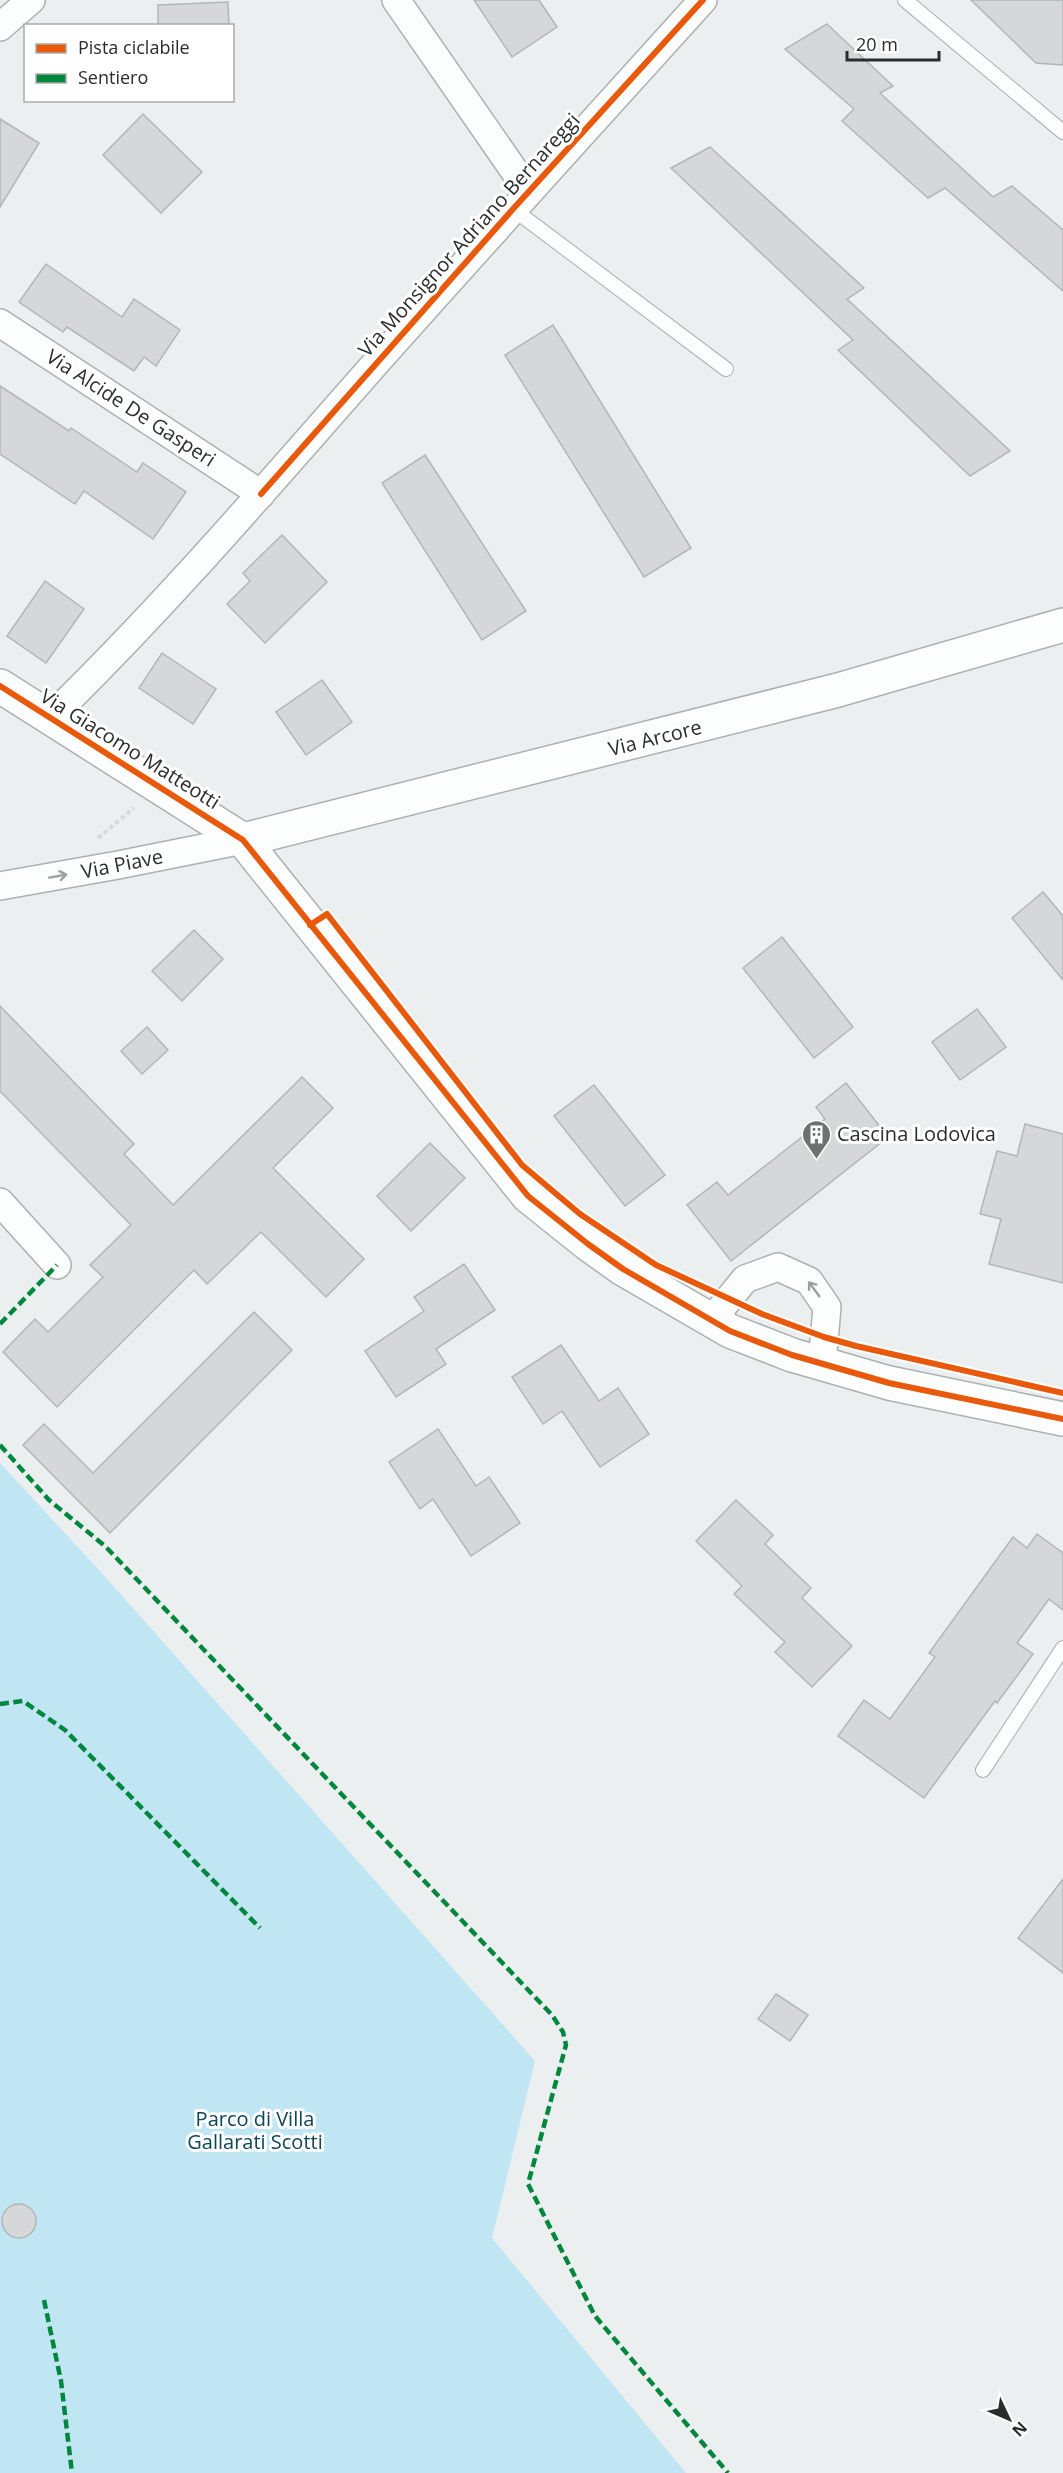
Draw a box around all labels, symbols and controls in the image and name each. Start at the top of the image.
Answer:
legend [24,24,234,102]
scale bar [847,24,938,62]
text: 20 m [856,32,898,56]
text: Pista ciclabile [78,35,190,59]
text: Sentiero [78,65,148,89]
street label: Via Monsignor Adriano Bernareggi [352,107,585,362]
street label: Via Alcide De Gasperi [41,343,221,473]
street label: Via Giacomo Matteotti [35,682,225,815]
street label: Via Arcore [605,713,704,762]
street label: Via Piave [79,842,165,885]
one-way arrow [47,870,67,881]
building icon: Cascina Lodovica [800,1118,832,1160]
place label: Cascina Lodovica [837,1120,996,1147]
one-way arrow [808,1281,821,1297]
park label: Parco di Villa Gallarati Scotti [187,2105,323,2155]
north arrow [979,2389,1039,2449]
text: N [1007,2417,1032,2442]

